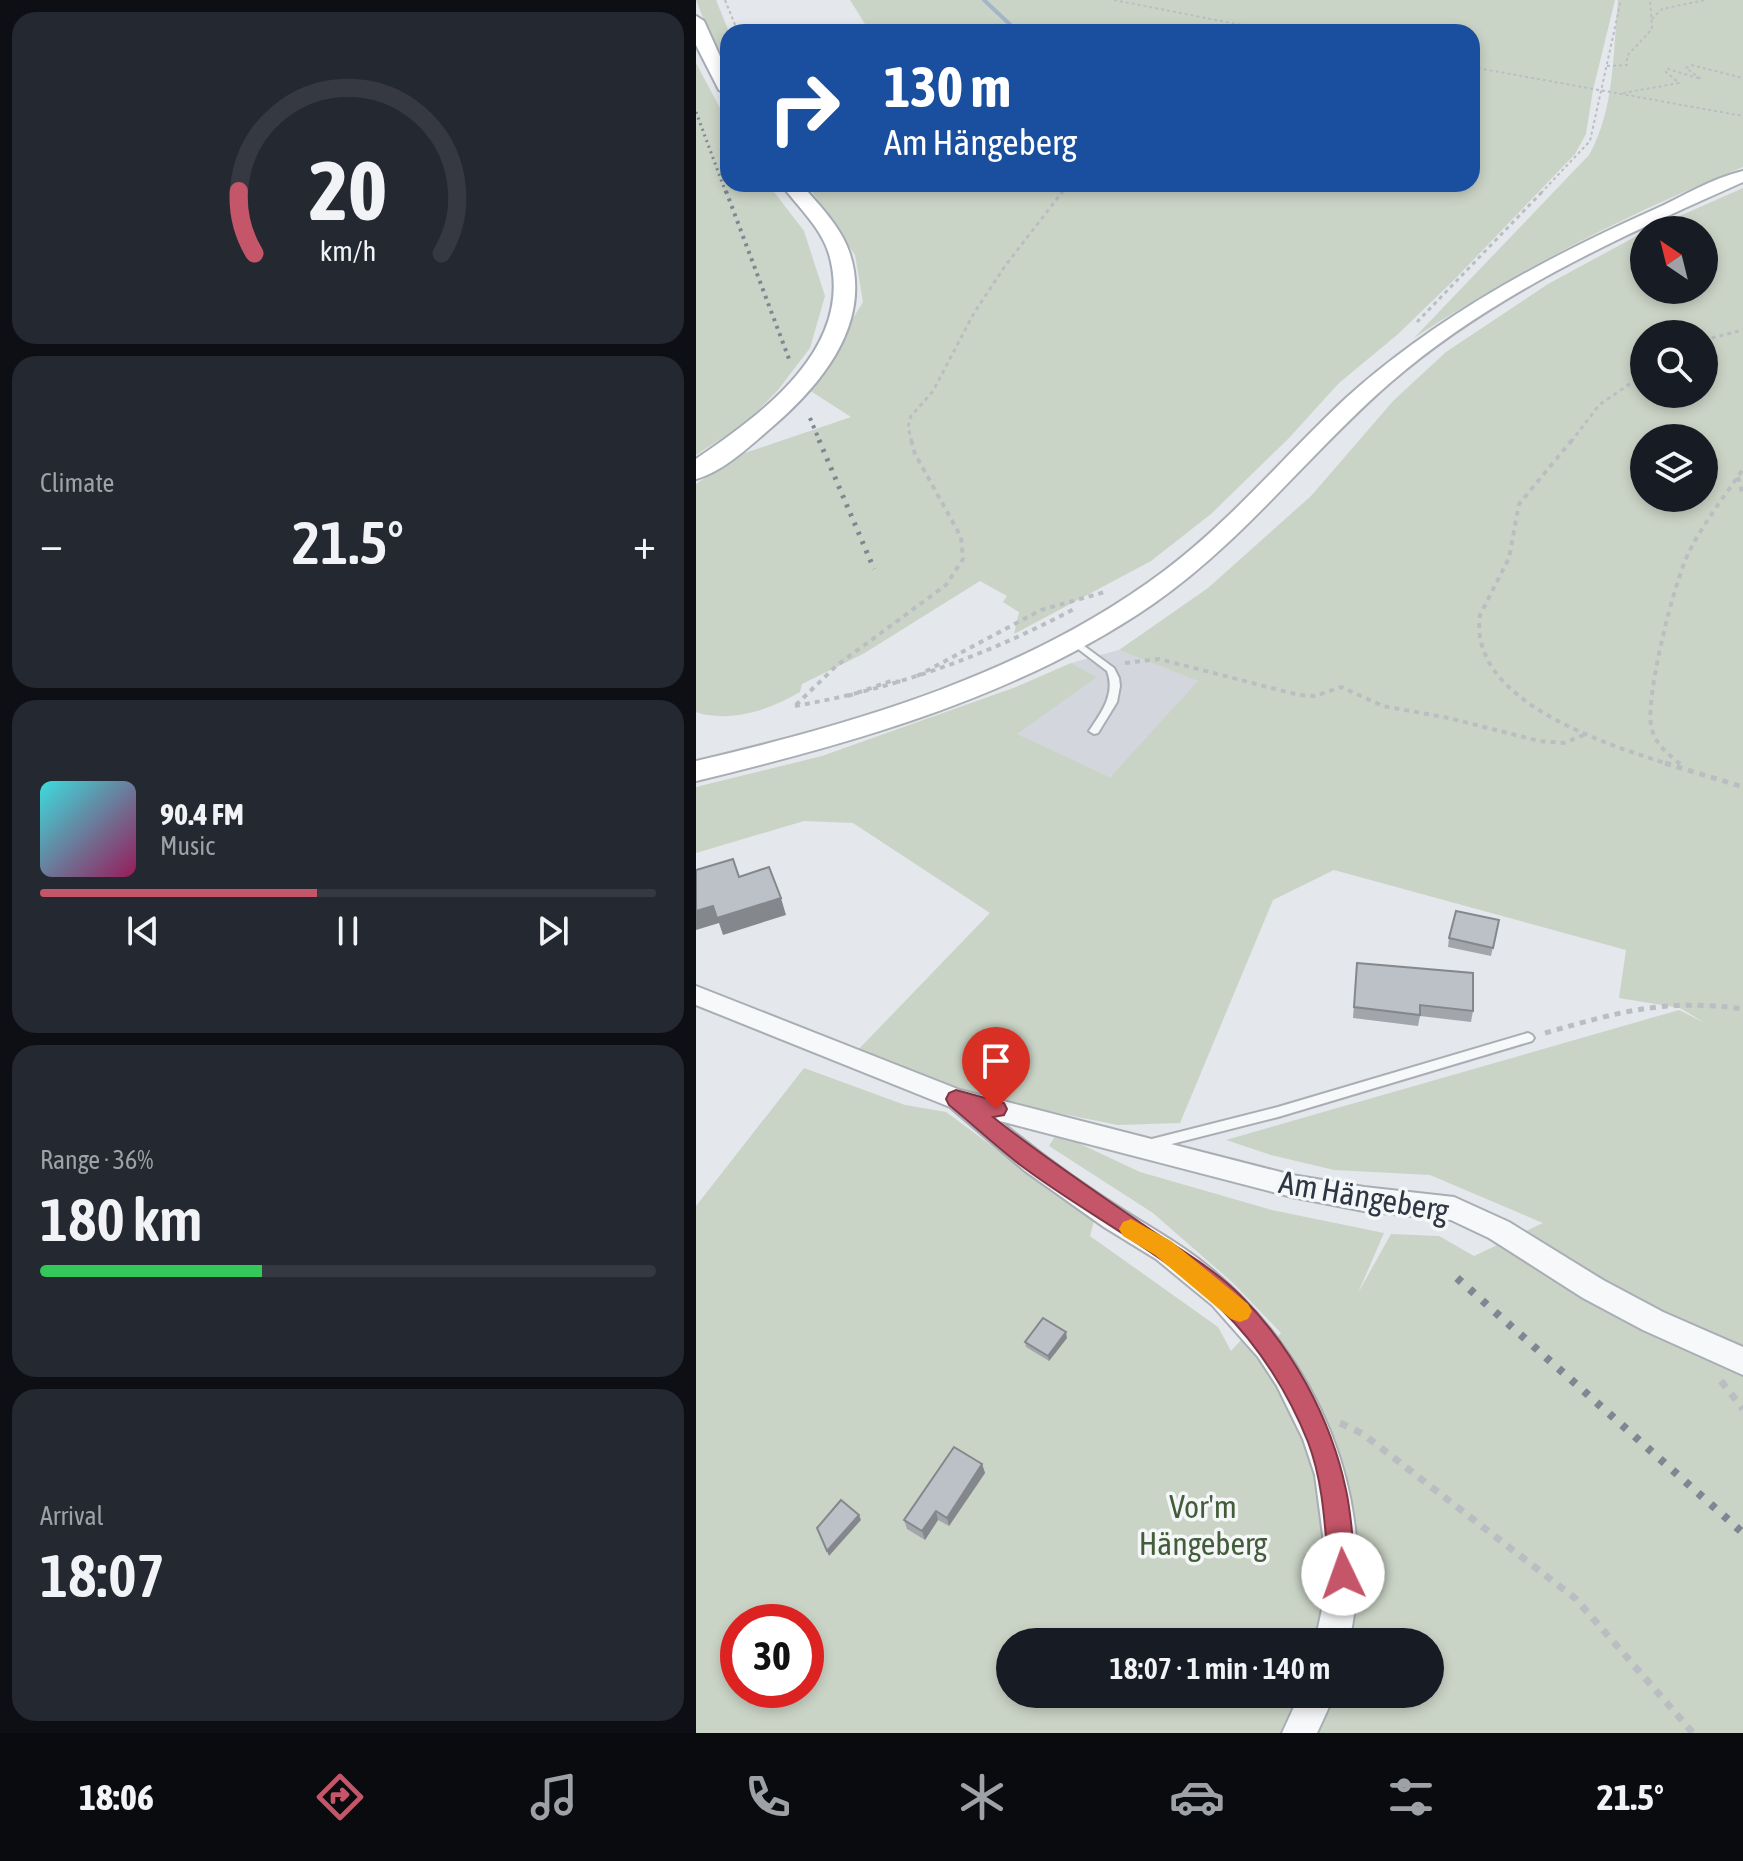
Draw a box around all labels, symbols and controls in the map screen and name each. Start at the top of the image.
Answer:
text: 130 m [884,55,1011,119]
icon: right [752,56,856,160]
text: Am Hängeberg [884,121,1077,163]
text: 20 [309,142,387,238]
north arrow [1630,216,1718,304]
map controls [1630,216,1718,512]
text: km/h [320,234,376,267]
button: search [1630,320,1718,408]
button: layers [1630,424,1718,512]
text: Climate [40,468,114,498]
text: 21.5° [292,508,404,577]
text: − [40,518,63,568]
text: + [633,518,656,568]
text: 90.4 FM [160,797,244,831]
text: Music [160,831,215,861]
icon: previous [121,909,165,953]
icon: pause [326,909,370,953]
icon: next [531,909,575,953]
pin [962,1027,1030,1109]
icon: arrive [974,1039,1018,1083]
text: Range · 36% [40,1145,153,1175]
street label: Am Hängeberg [1276,1163,1452,1229]
text: 180 km [40,1185,202,1254]
park label: Vor'm Hängeberg [1139,1488,1268,1562]
text: Arrival [40,1501,104,1531]
position arrow [1301,1532,1385,1616]
text: 18:07 [40,1541,165,1610]
speed limit sign: 30 [720,1604,824,1708]
text: 18:07 · 1 min · 140 m [1110,1651,1330,1685]
icon: directions [312,1769,368,1825]
icon: music [526,1769,582,1825]
icon: phone [740,1769,796,1825]
icon: climate [954,1769,1010,1825]
icon: car [1169,1769,1225,1825]
icon: filters [1383,1769,1439,1825]
text: 18:06 [79,1776,154,1818]
text: 21.5° [1597,1776,1664,1818]

